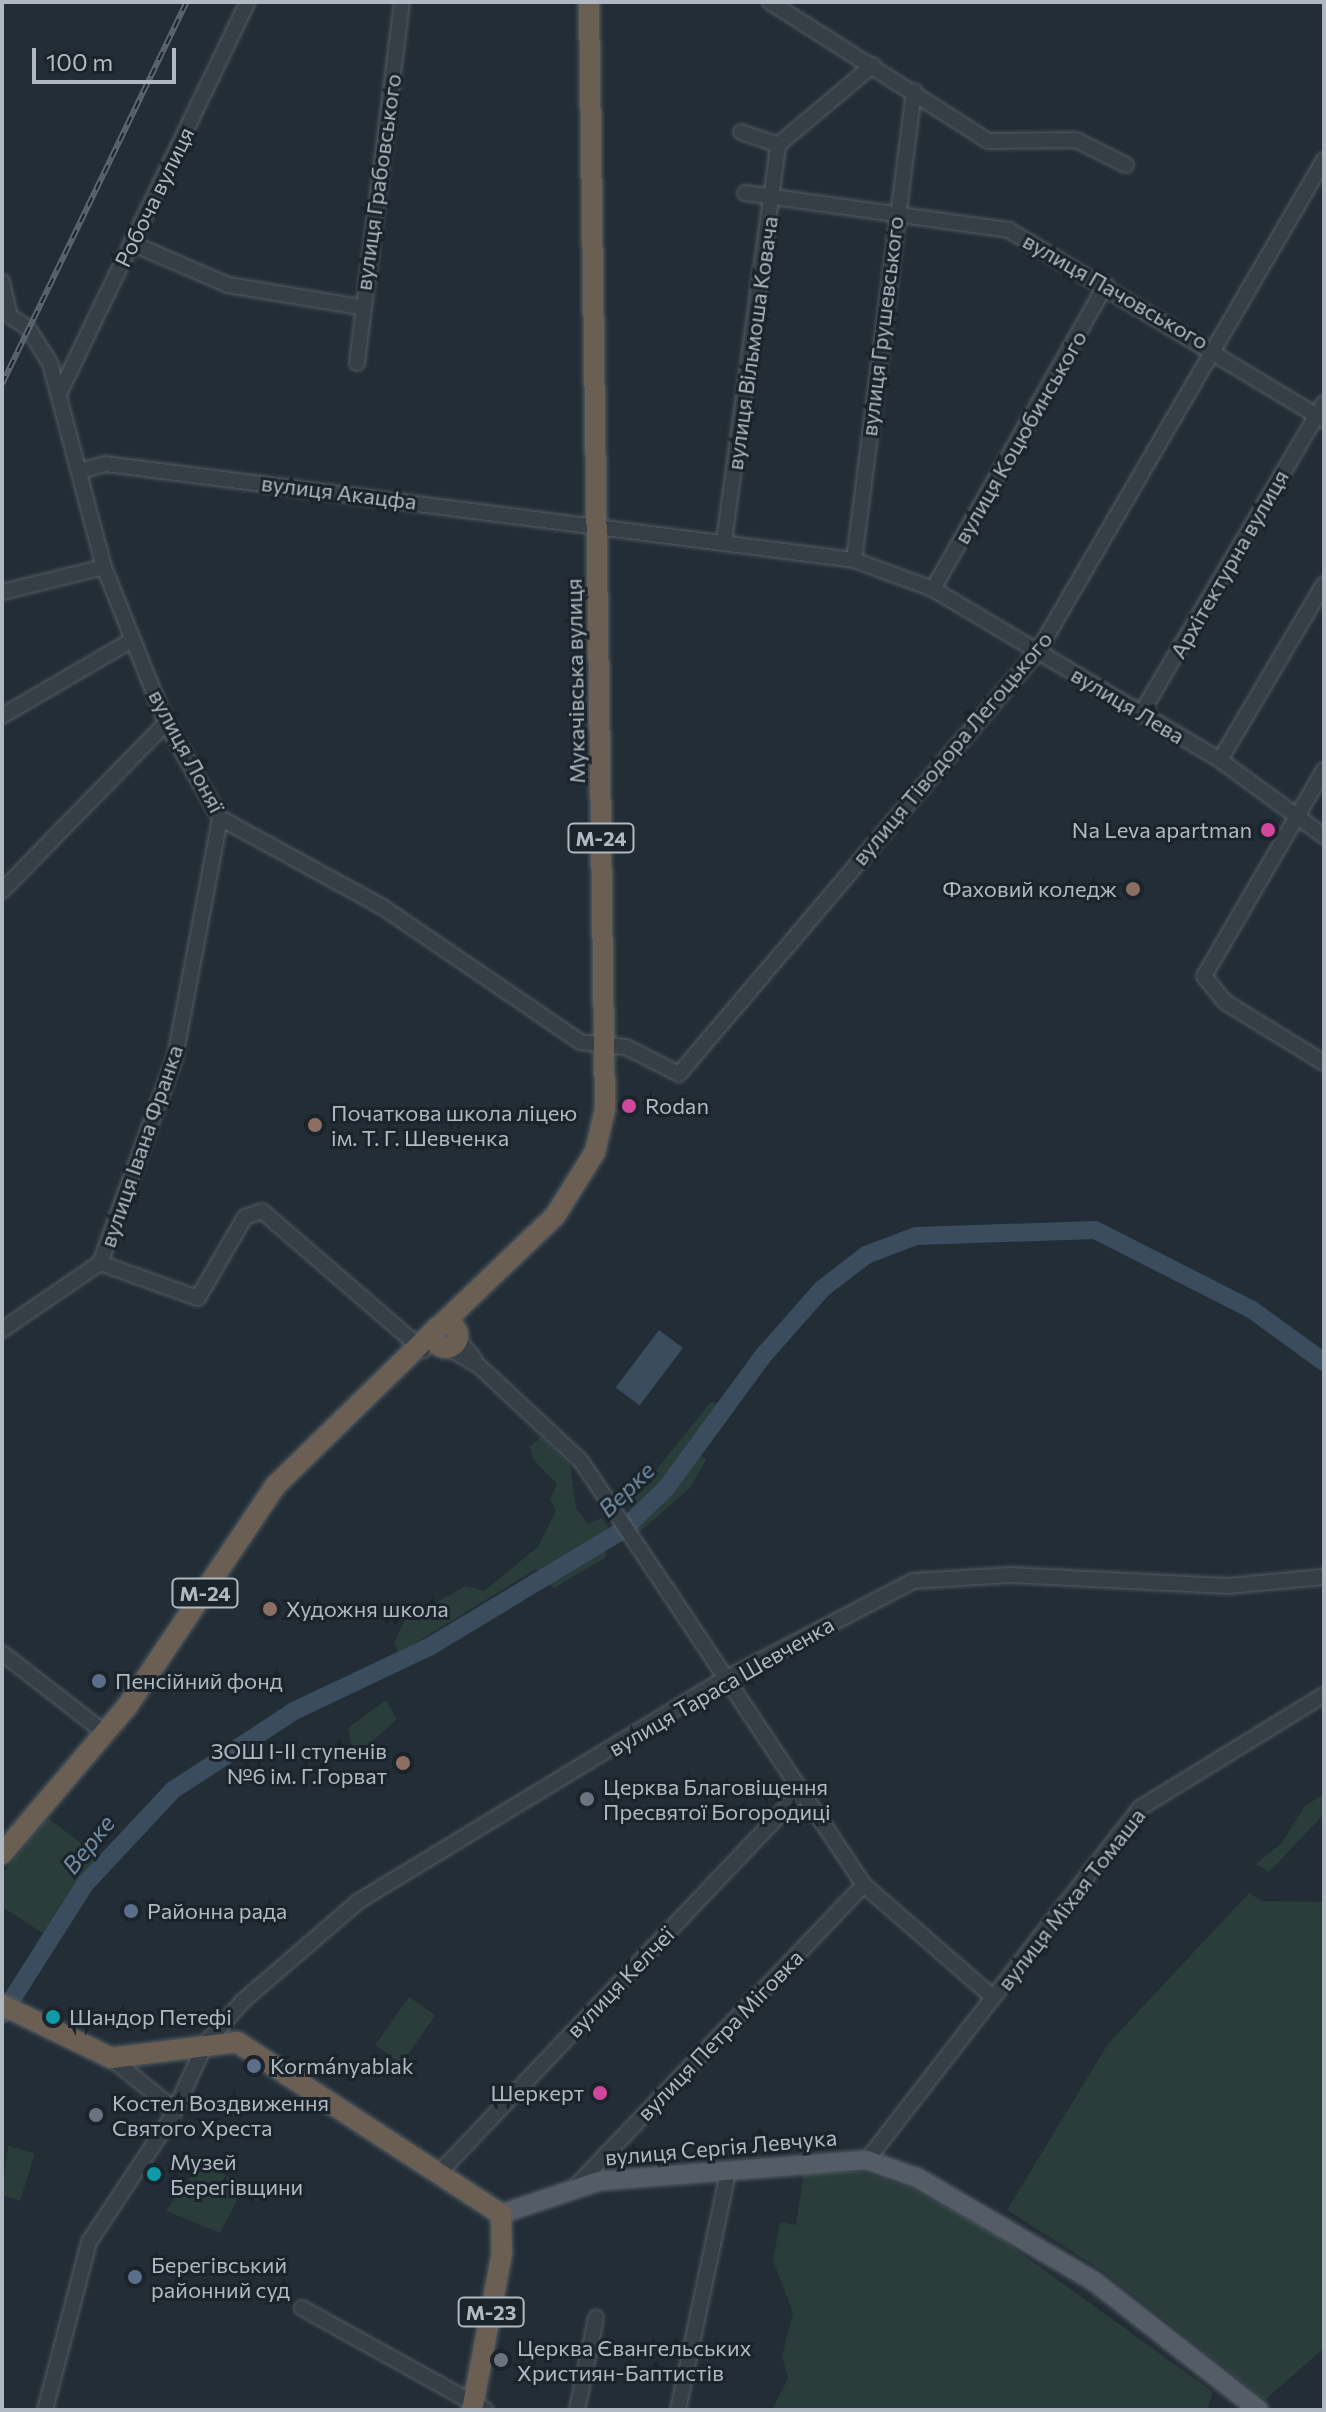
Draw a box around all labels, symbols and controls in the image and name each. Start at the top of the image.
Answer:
scale bar [36,32,180,82]
text: 100 m [46,47,113,76]
street label: вулиця Грабовського [350,72,406,292]
street label: Робоча вулиця [109,123,199,271]
street label: вулиця Вільмоша Ковача [721,214,783,472]
street label: вулиця Грушевського [855,214,909,438]
street label: вулиця Пачовського [1019,227,1213,355]
street label: вулиця Коцюбинського [948,326,1092,548]
street label: Архітектурна вулиця [1164,465,1294,663]
street label: вулиця Акацфа [260,469,418,515]
street label: Мукачівська вулиця [560,578,590,784]
street label: вулиця Тіводора Легоцького [846,626,1058,870]
street label: вулиця Лева [1067,661,1189,749]
street label: вулиця Лоняї [144,685,230,817]
place label: Na Leva apartman [1072,817,1252,843]
marker: Na Leva apartman [1259,821,1277,839]
road number: М-24 [567,822,635,854]
place label: Фаховий коледж [942,876,1117,902]
marker: Фаховий коледж [1124,880,1142,898]
street label: вулиця Івана Франка [94,1041,188,1251]
place label: Rodan [645,1093,709,1119]
marker: Rodan [620,1097,638,1115]
place label: Початкова школа ліцею ім. Т. Г. Шевченка [331,1099,577,1150]
marker: Початкова школа ліцею ім. Т. Г. Шевченка [306,1116,324,1134]
water label: Верке [592,1455,660,1523]
road number: М-24 [171,1577,239,1609]
place label: Художня школа [286,1596,449,1622]
marker: Художня школа [261,1600,279,1618]
street label: вулиця Тараса Шевченка [604,1611,838,1761]
place label: Пенсійний фонд [115,1668,283,1694]
marker: Пенсійний фонд [90,1672,108,1690]
place label: ЗОШ І-ІІ ступенів №6 ім. Г.Горват [211,1737,387,1788]
marker: ЗОШ І-ІІ ступенів №6 ім. Г.Горват [394,1754,412,1772]
place label: Церква Благовіщення Пресвятої Богородиці [603,1773,831,1824]
marker: Церква Благовіщення Пресвятої Богородиці [578,1790,596,1808]
street label: вулиця Міхая Томаша [992,1803,1150,1995]
water label: Верке [56,1809,120,1879]
place label: Районна рада [147,1898,287,1924]
marker: Районна рада [122,1902,140,1920]
street label: вулиця Келчеї [561,1921,679,2043]
street label: вулиця Петра Міговка [632,1944,808,2126]
place label: Шандор Петефі [69,2004,232,2030]
marker: Шандор Петефі [44,2008,62,2026]
place label: Kormányablak [270,2053,414,2079]
marker: Kormányablak [245,2057,263,2075]
place label: Шеркерт [491,2080,584,2106]
marker: Шеркерт [591,2084,609,2102]
place label: Костел Воздвиження Святого Хреста [112,2089,329,2140]
marker: Костел Воздвиження Святого Хреста [87,2106,105,2124]
street label: вулиця Сергія Левчука [604,2124,838,2170]
place label: Музей Берегівщини [170,2148,303,2200]
marker: Музей Берегівщини [145,2165,163,2183]
place label: Берегівський районний суд [151,2251,290,2302]
marker: Берегівський районний суд [126,2268,144,2286]
road number: М-23 [457,2296,525,2328]
place label: Церква Євангельських Християн-Баптистів [517,2334,751,2386]
marker: Церква Євангельських Християн-Баптистів [492,2351,510,2369]

